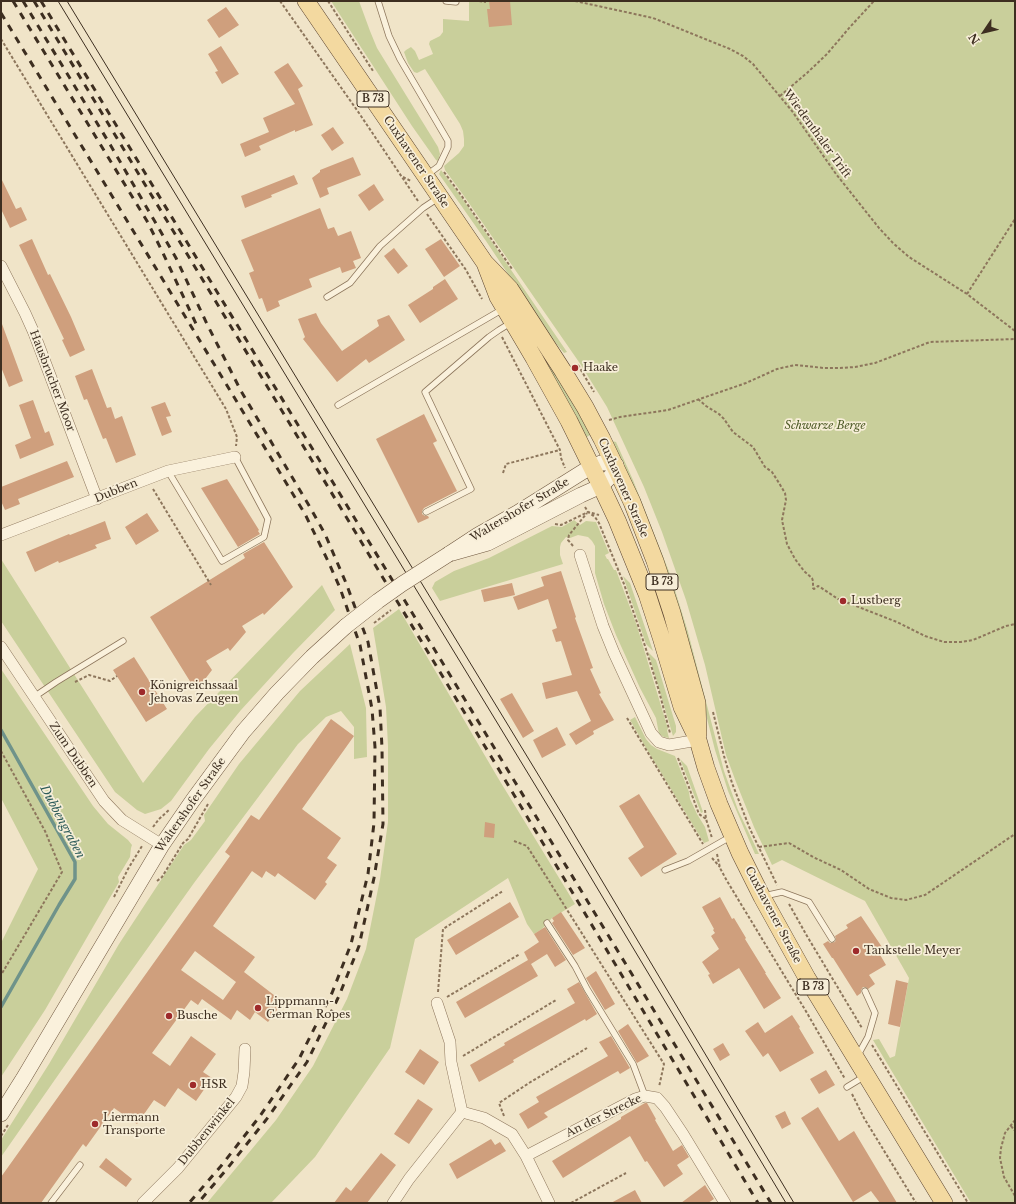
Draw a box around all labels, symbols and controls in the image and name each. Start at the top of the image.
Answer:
north arrow [964,12,1004,52]
text: N [965,31,983,47]
street label: Wiedenthaler Trift [780,87,854,181]
road number: B 73 [357,91,389,107]
street label: Cuxhavener Straße [380,114,452,210]
street label: Hausbrucher Moor [26,328,78,434]
place label: Haake [583,361,618,375]
marker: Haake [570,363,580,373]
park label: Schwarze Berge [784,419,866,433]
street label: Cuxhavener Straße [595,436,651,540]
street label: Waltershofer Straße [468,475,572,545]
street label: Dubben [92,476,140,506]
road number: B 73 [646,574,678,590]
place label: Lustberg [851,594,901,608]
marker: Lustberg [838,596,848,606]
place label: Königreichssaal Jehovas Zeugen [150,679,238,705]
marker: Königreichssaal Jehovas Zeugen [137,687,147,697]
street label: Zum Dubben [46,720,100,790]
street label: Waltershofer Straße [153,755,229,855]
water label: Dubbengraben [37,783,87,861]
street label: Cuxhavener Straße [742,864,804,966]
place label: Tankstelle Meyer [864,944,960,958]
marker: Tankstelle Meyer [851,946,861,956]
road number: B 73 [797,979,829,995]
place label: Lippmann - German Ropes [266,995,350,1021]
marker: Lippmann - German Ropes [253,1003,263,1013]
place label: Busche [177,1009,218,1023]
marker: Busche [164,1011,174,1021]
place label: HSR [201,1078,227,1092]
marker: HSR [188,1080,198,1090]
street label: An der Strecke [564,1092,644,1140]
street label: Dubbenwinkel [176,1096,238,1168]
place label: Liermann Transporte [103,1111,165,1137]
marker: Liermann Transporte [90,1119,100,1129]

